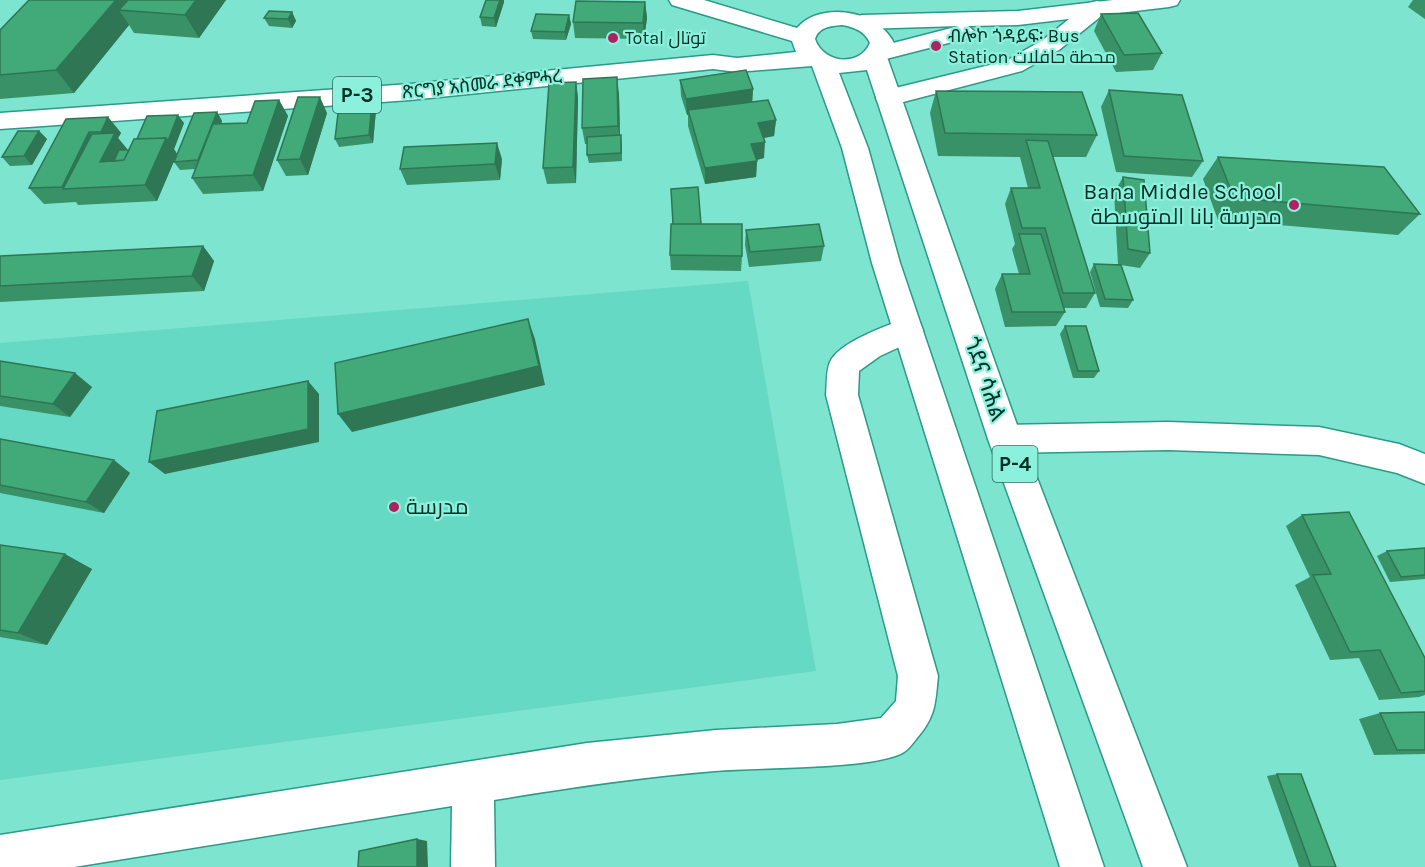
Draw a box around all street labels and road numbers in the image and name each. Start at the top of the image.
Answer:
street label: ጽርግያ አስመራ ደቀምሓረ [401,65,563,103]
road number: P-3 [333,77,381,113]
street label: ጎደና ሳሕል [959,334,1012,425]
road number: P-4 [992,446,1038,482]

